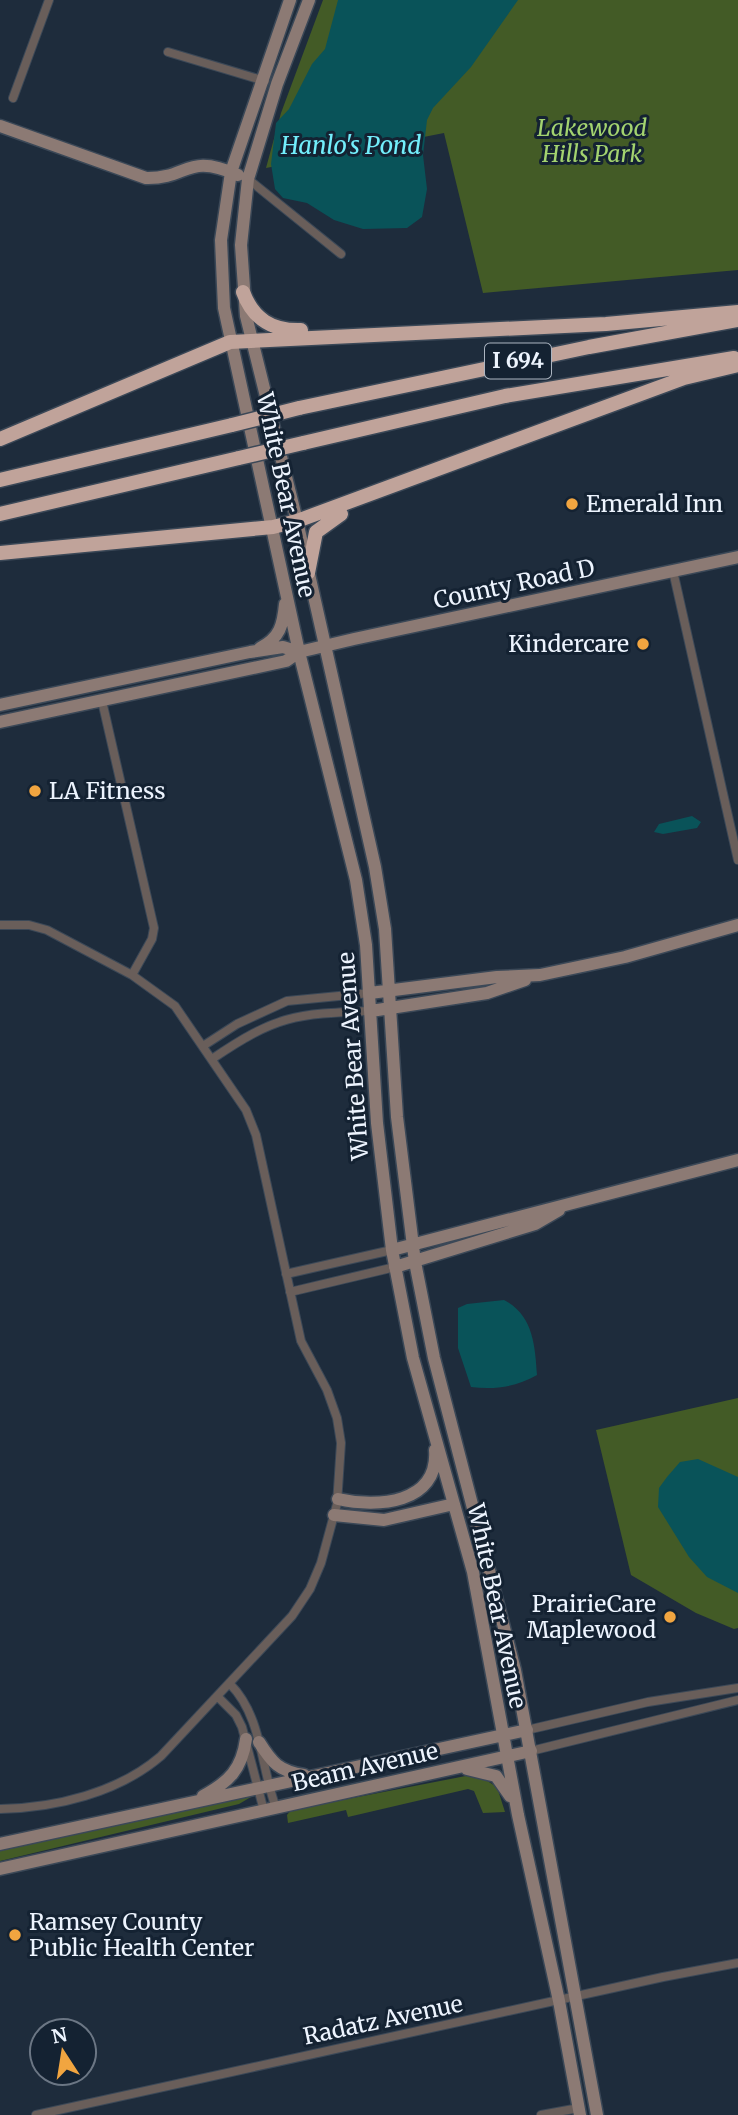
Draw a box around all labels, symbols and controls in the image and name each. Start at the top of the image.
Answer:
park label: Lakewood Hills Park [537,113,647,168]
water label: Hanlo's Pond [280,130,421,161]
road number: I 694 [485,344,551,378]
street label: White Bear Avenue [250,389,322,600]
place label: Emerald Inn [586,489,723,518]
marker: Emerald Inn [564,496,580,512]
street label: County Road D [431,552,597,615]
place label: Kindercare [508,629,629,658]
marker: Kindercare [635,636,651,652]
place label: LA Fitness [49,776,166,805]
marker: LA Fitness [27,783,43,799]
street label: White Bear Avenue [331,951,374,1162]
street label: White Bear Avenue [461,1500,533,1711]
place label: PrairieCare Maplewood [527,1589,656,1644]
marker: PrairieCare Maplewood [662,1609,678,1625]
street label: Beam Avenue [289,1736,441,1797]
place label: Ramsey County Public Health Center [29,1907,254,1962]
marker: Ramsey County Public Health Center [7,1927,23,1943]
street label: Radatz Avenue [300,1988,465,2051]
north arrow [28,2017,98,2087]
text: N [50,2022,69,2049]

